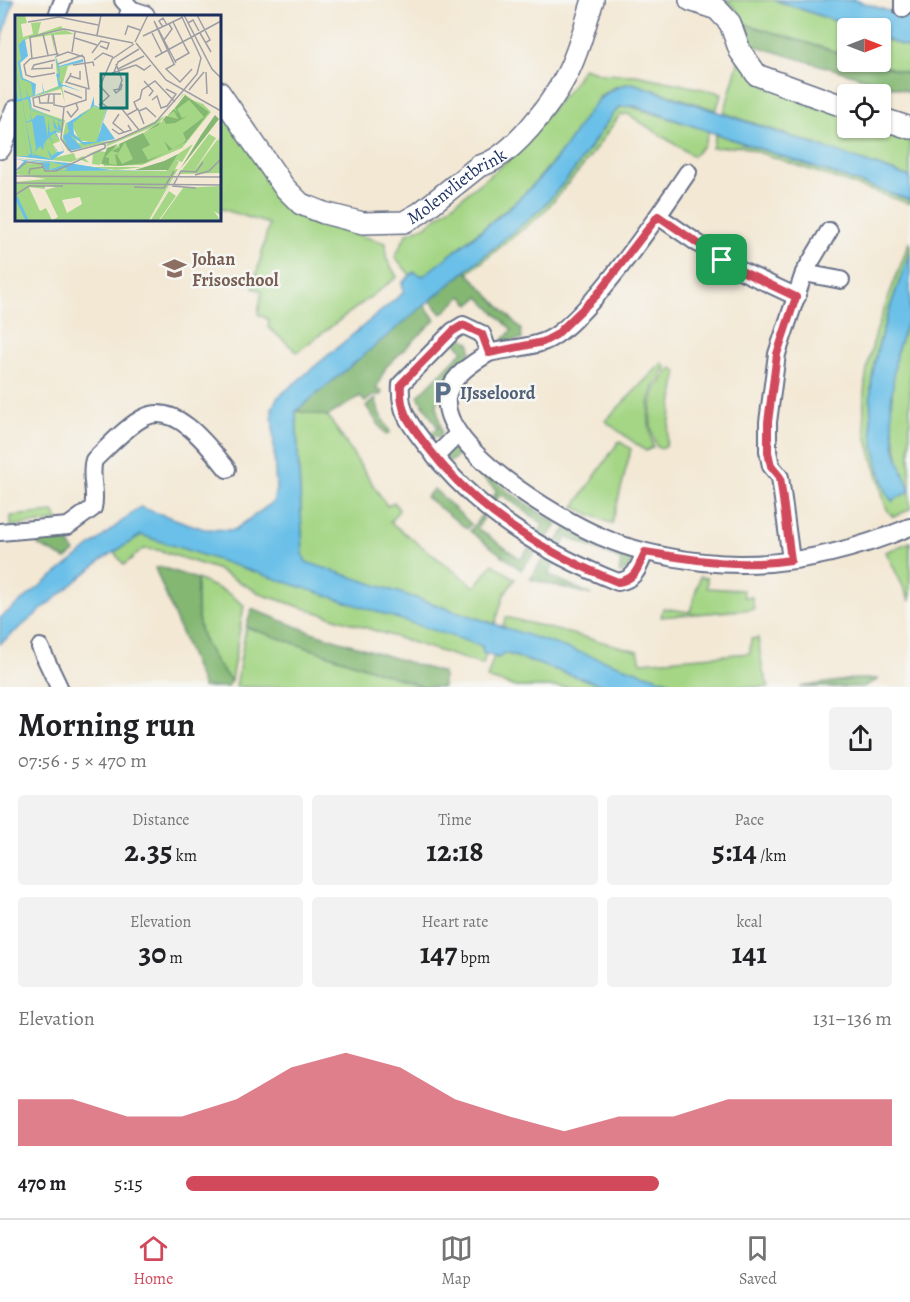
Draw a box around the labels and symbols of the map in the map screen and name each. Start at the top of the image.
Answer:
inset map [15,15,220,220]
north arrow [837,18,891,72]
street label: Molenvlietbrink [403,143,511,230]
pin [696,234,747,285]
place label: Johan Frisoschool [192,247,279,292]
school or university icon: Johan Frisoschool [161,256,187,282]
parking icon: IJsseloord [429,380,455,406]
place label: IJsseloord [460,381,536,405]

